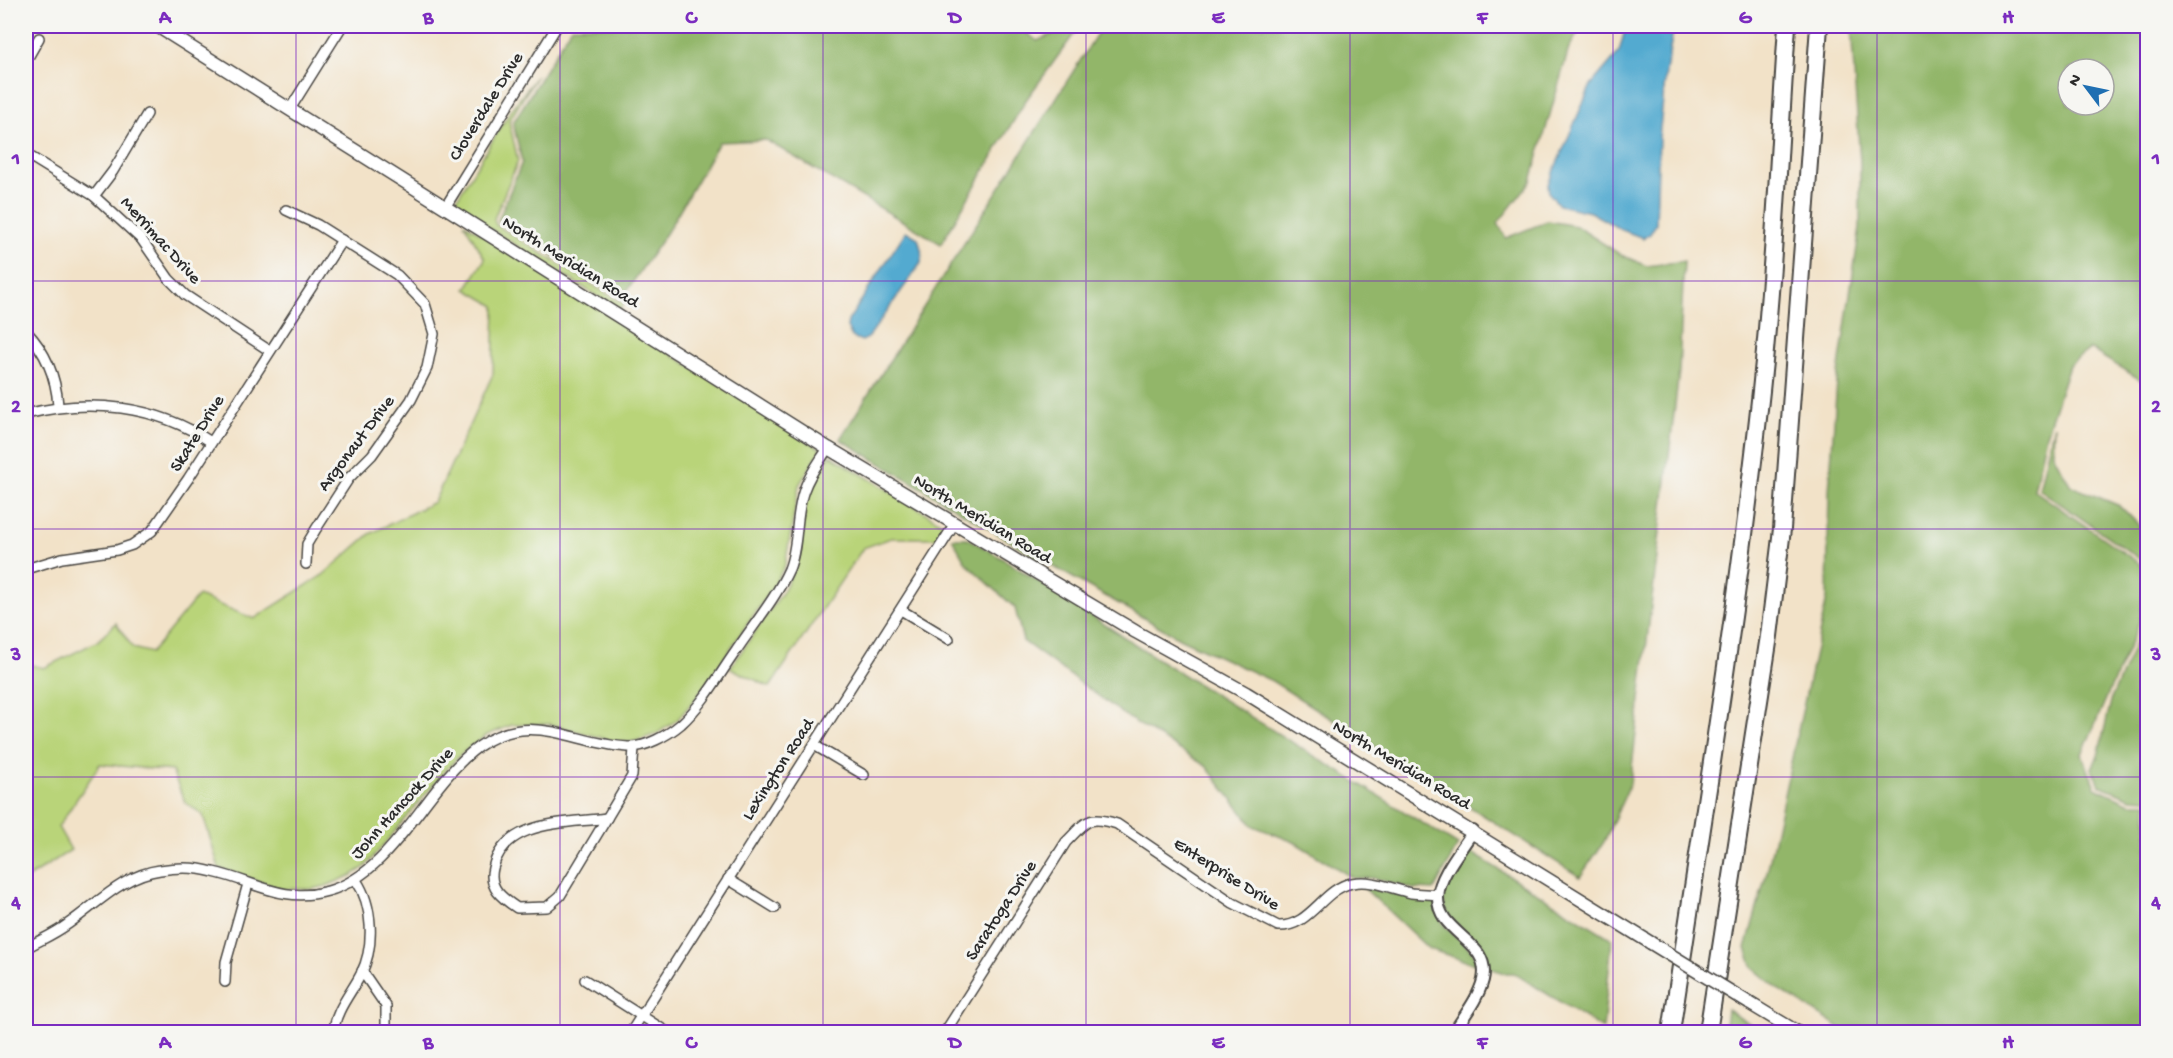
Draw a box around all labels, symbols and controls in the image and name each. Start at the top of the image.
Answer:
text: A [158,8,173,31]
text: B [422,8,434,31]
text: C [685,8,699,31]
text: D [946,8,962,31]
text: E [1212,8,1226,31]
text: F [1476,8,1489,31]
text: G [1739,8,1753,31]
text: H [2002,8,2014,31]
street label: Cloverdale Drive [445,48,529,165]
north arrow [2056,57,2116,117]
text: N [2065,71,2087,90]
text: 1 [11,149,20,172]
text: 1 [2151,149,2160,172]
street label: Merrimac Drive [115,193,205,290]
street label: North Meridian Road [498,212,644,314]
street label: Skate Drive [166,391,230,476]
street label: Argonaut Drive [314,391,400,496]
text: 2 [11,397,21,420]
text: 2 [2151,397,2161,420]
street label: North Meridian Road [909,470,1056,570]
text: 3 [10,645,21,668]
text: 3 [2150,645,2161,668]
street label: Lexington Road [738,714,820,825]
street label: North Meridian Road [1328,716,1475,816]
street label: John Hancock Drive [347,743,459,864]
street label: Enterprise Drive [1169,834,1284,916]
street label: Saratoga Drive [962,856,1043,965]
text: 4 [10,893,21,916]
text: 4 [2150,893,2161,916]
text: A [158,1033,173,1056]
text: B [422,1033,434,1056]
text: C [685,1033,699,1056]
text: D [946,1033,962,1056]
text: E [1212,1033,1226,1056]
text: F [1476,1033,1489,1056]
text: G [1739,1033,1753,1056]
text: H [2002,1033,2014,1056]

